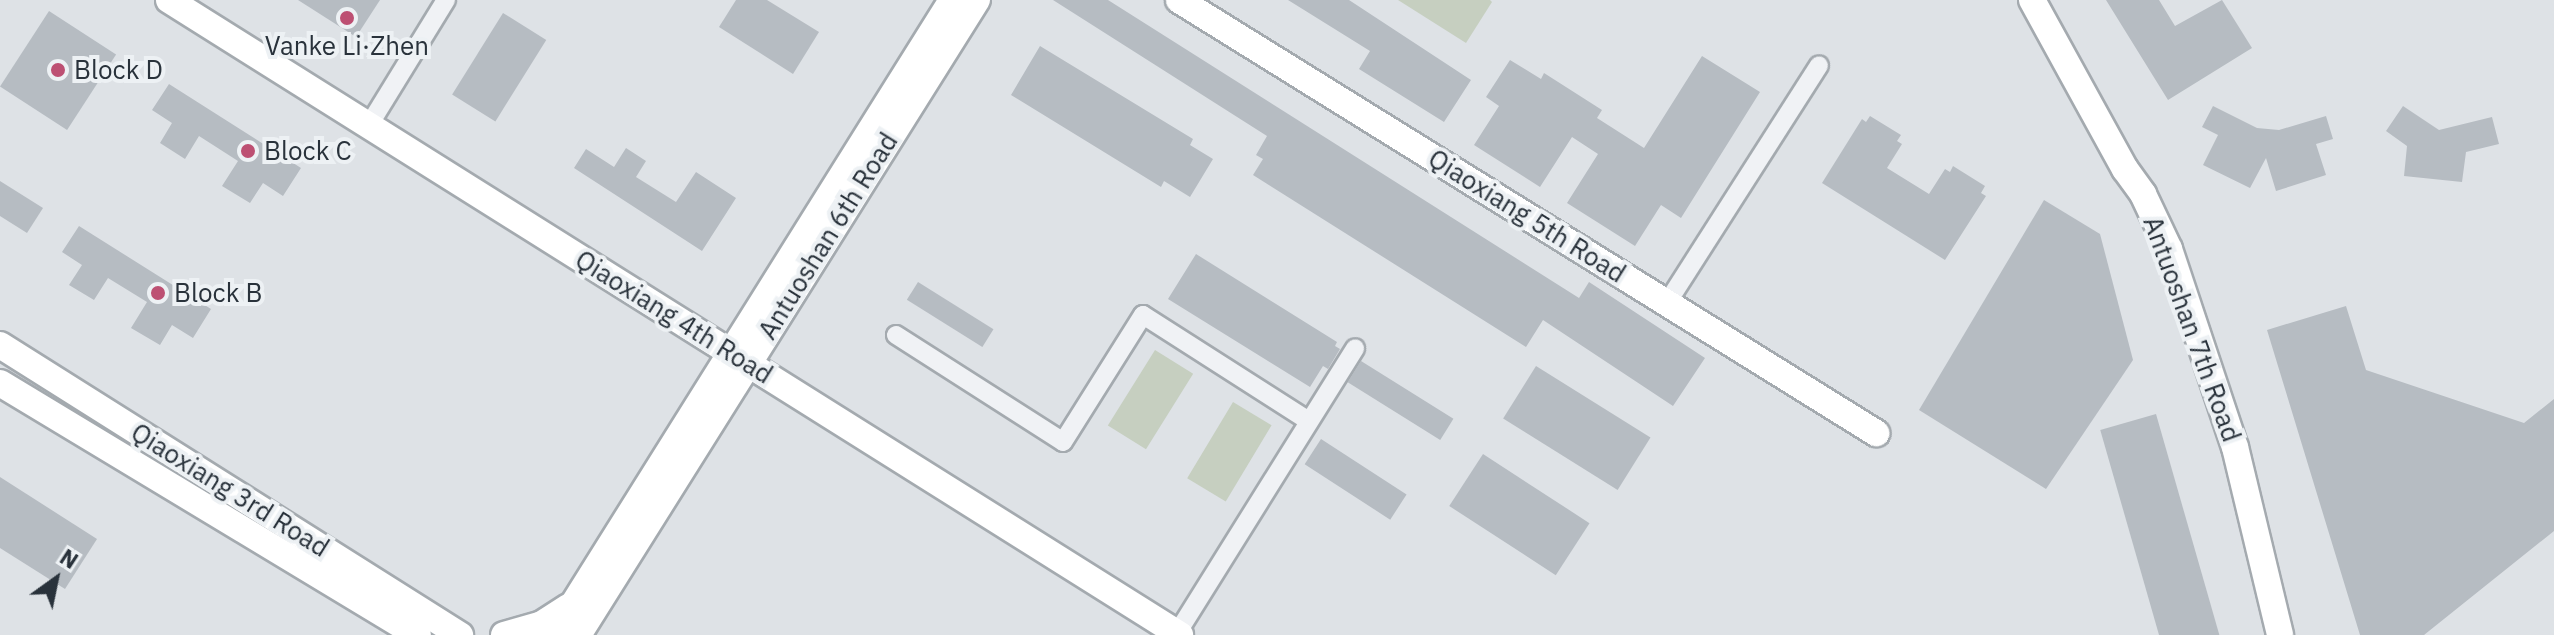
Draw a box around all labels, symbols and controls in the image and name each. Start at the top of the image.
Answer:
marker: Vanke Li·Zhen [338,9,356,27]
place label: Vanke Li·Zhen [265,30,429,62]
place label: Block D [74,54,163,86]
marker: Block D [49,61,67,79]
street label: Antuoshan 6th Road [752,127,904,345]
place label: Block C [264,135,352,167]
marker: Block C [239,142,257,160]
street label: Qiaoxiang 5th Road [1423,143,1631,289]
street label: Antuoshan 7th Road [2137,212,2247,446]
street label: Qiaoxiang 4th Road [570,244,778,390]
place label: Block B [174,277,263,309]
marker: Block B [149,284,167,302]
street label: Qiaoxiang 3rd Road [125,417,335,563]
north arrow [16,539,96,619]
text: N [55,542,84,575]

